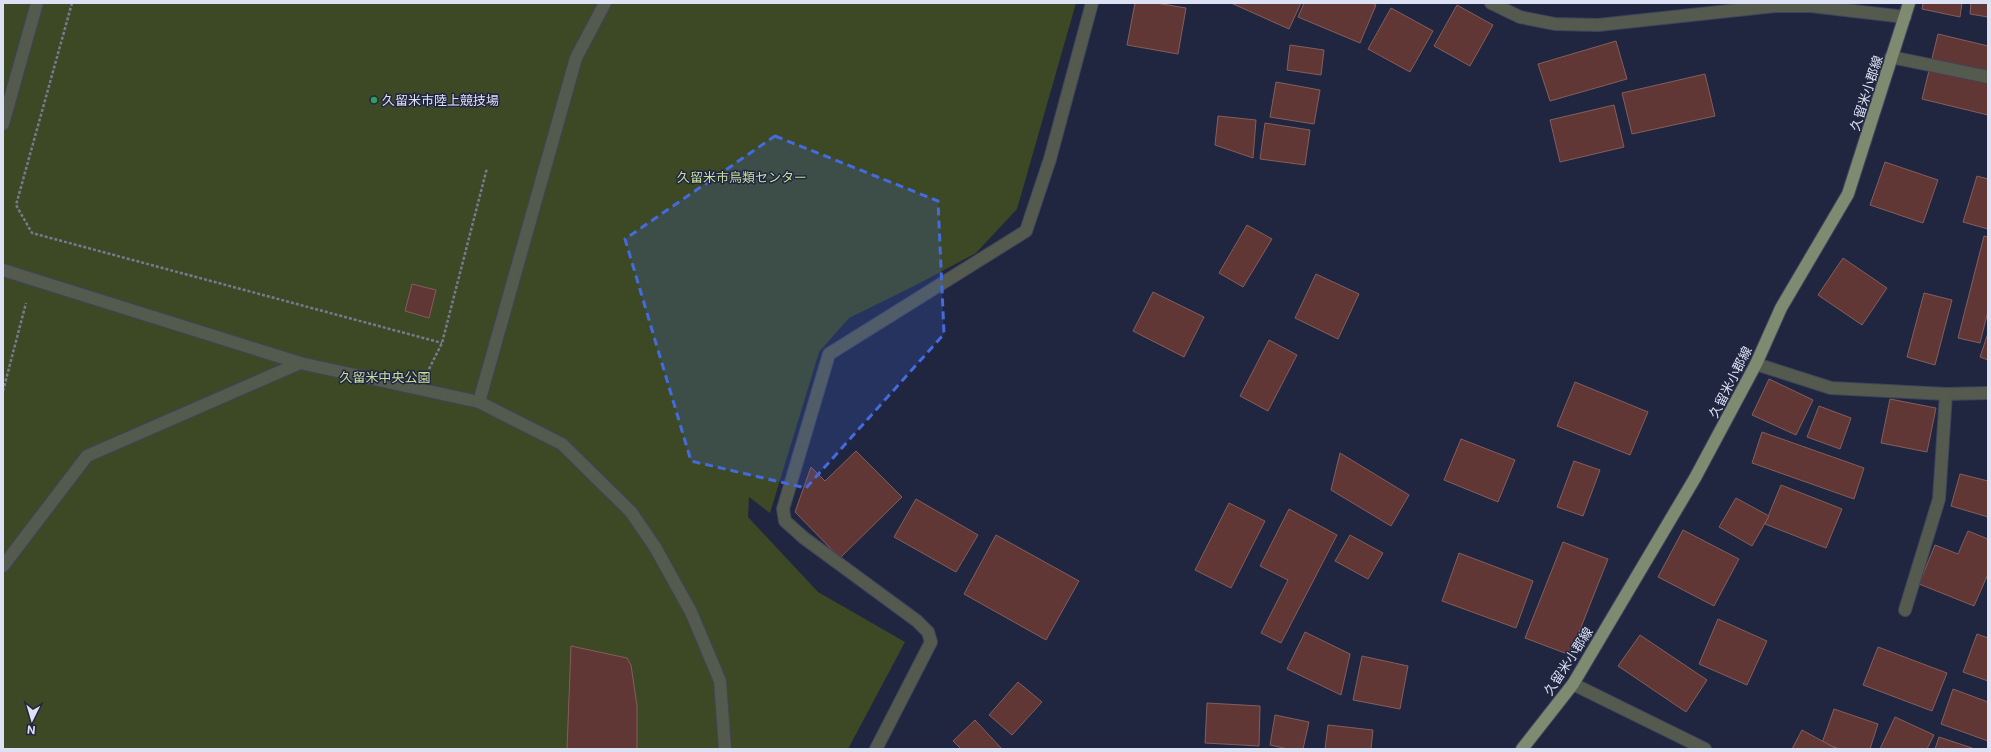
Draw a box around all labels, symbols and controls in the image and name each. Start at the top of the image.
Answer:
street label: 久留米小郡線 [1846,53,1886,133]
place label: 久留米市陸上競技場 [382,92,499,108]
marker: 久留米市陸上競技場 [369,95,379,105]
park label: 久留米市鳥類センター [677,169,807,185]
street label: 久留米小郡線 [1705,344,1755,420]
park label: 久留米中央公園 [339,369,431,385]
street label: 久留米小郡線 [1540,624,1596,698]
north arrow [12,700,52,740]
text: N [26,723,36,737]

